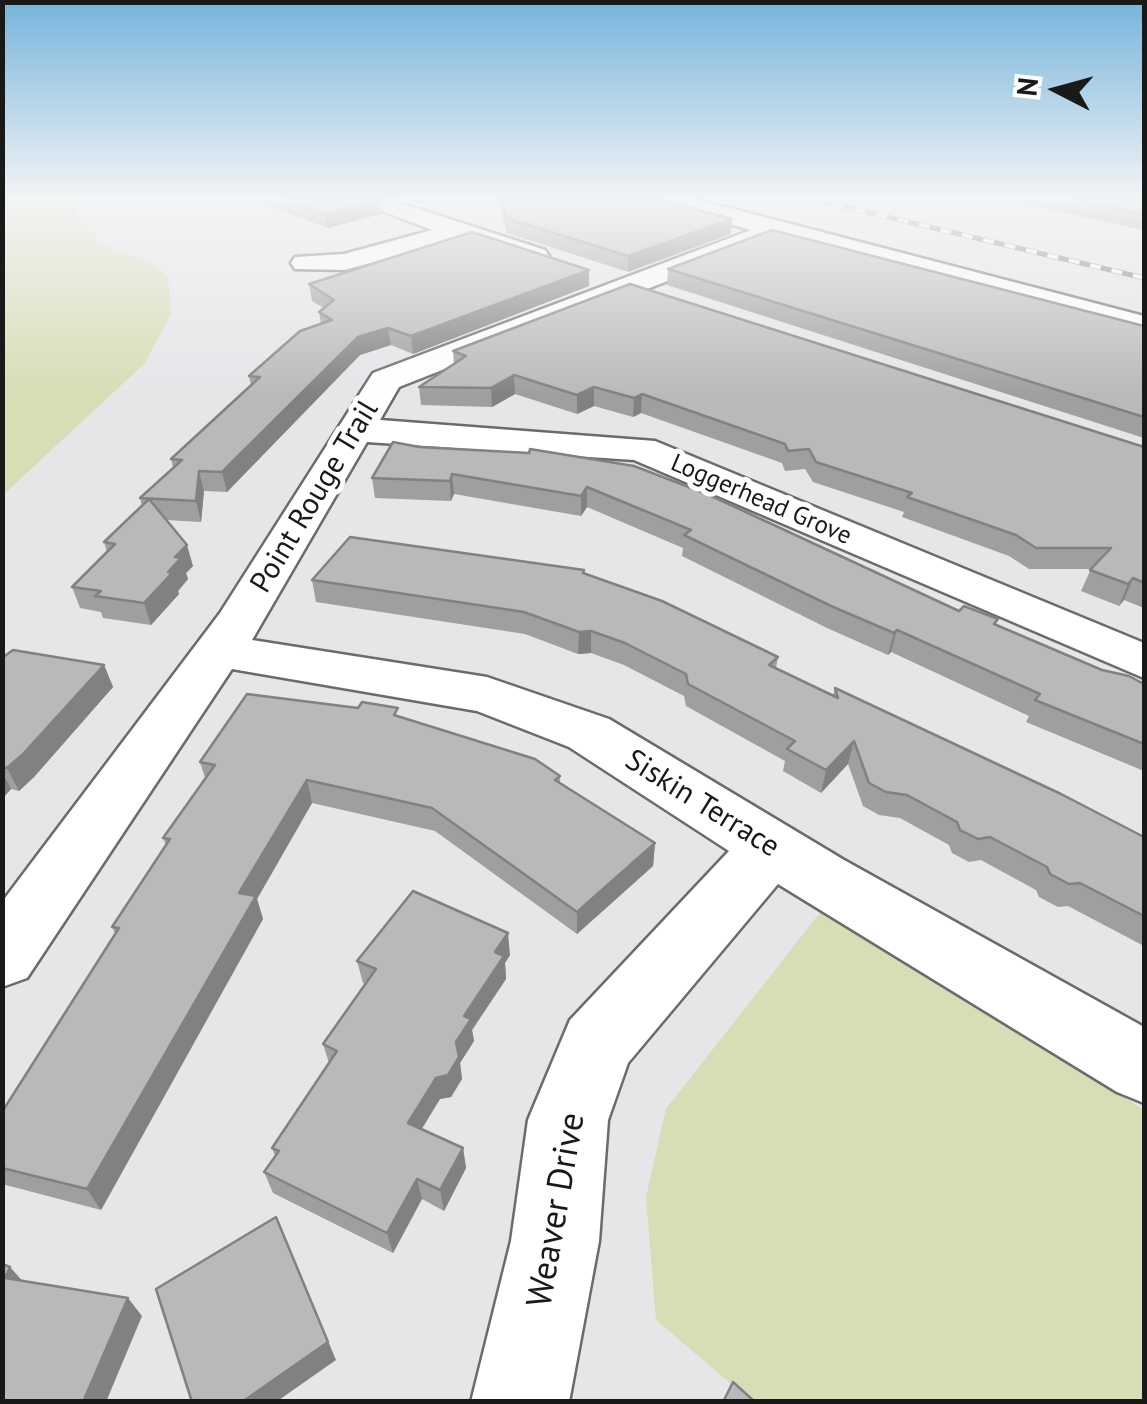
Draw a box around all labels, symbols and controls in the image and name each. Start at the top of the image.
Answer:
north arrow [1007,40,1107,140]
text: N [1007,76,1046,98]
street label: Point Rouge Trail [243,394,387,600]
street label: Loggerhead Grove [666,448,856,552]
street label: Siskin Terrace [618,742,786,866]
street label: Weaver Drive [519,1110,595,1310]

